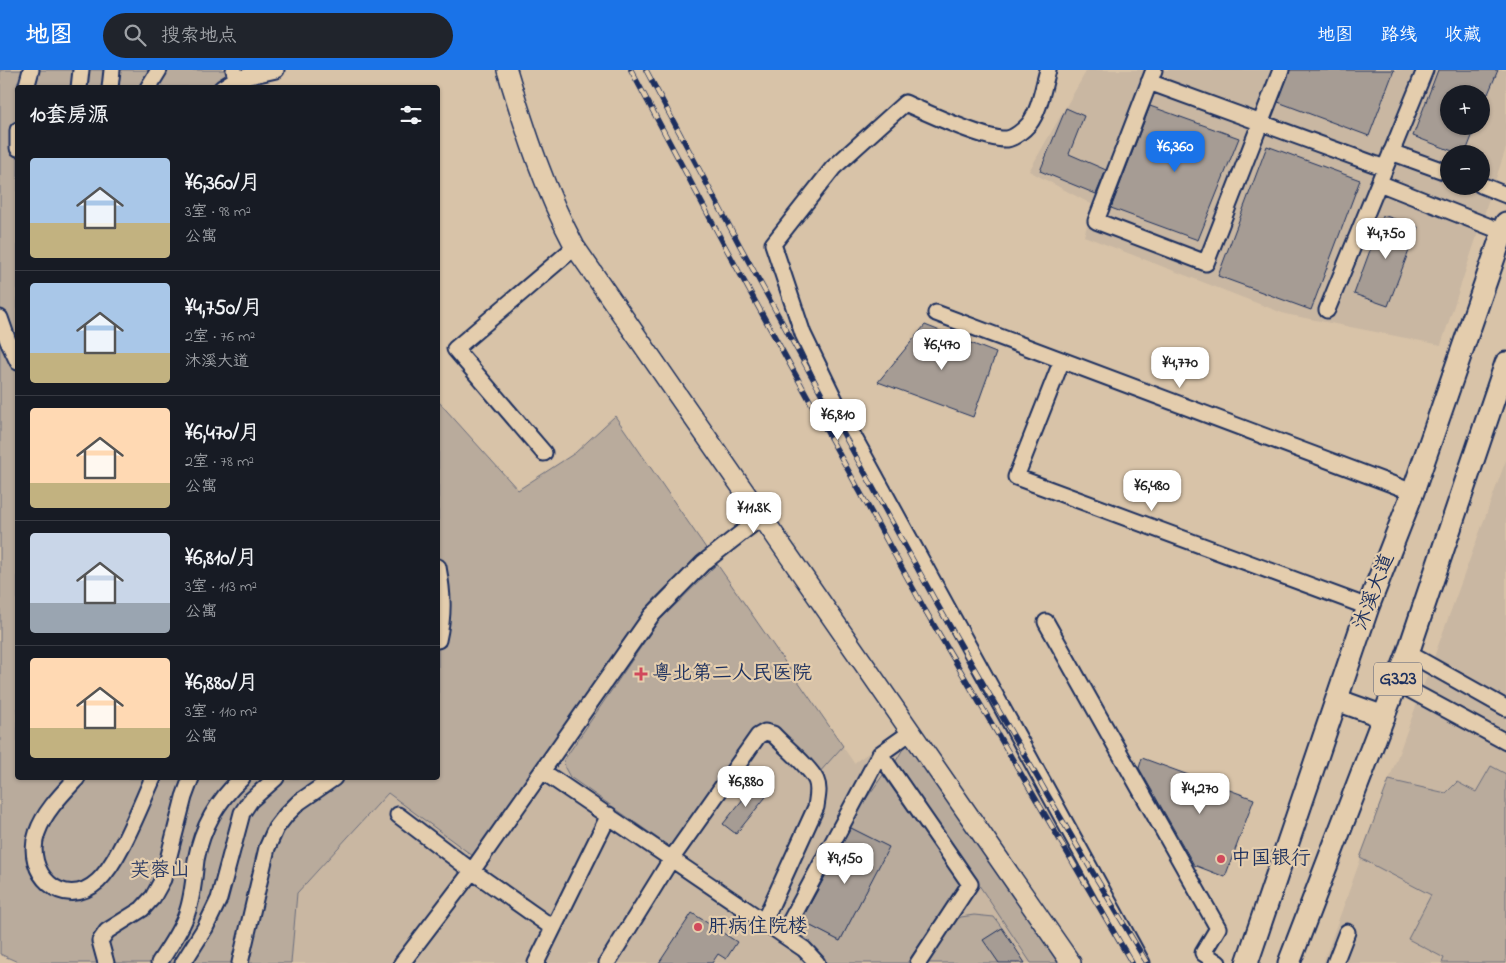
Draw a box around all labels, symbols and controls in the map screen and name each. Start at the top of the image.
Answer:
search box [103,13,453,58]
text: 地图 [25,19,73,54]
icon: search [121,21,149,49]
text: 搜索地点 [161,23,237,50]
text: 地图 [1317,23,1353,49]
text: 路线 [1381,23,1417,49]
text: 收藏 [1445,23,1481,49]
map controls [1440,85,1490,195]
button: + [1440,85,1490,135]
text: 10套房源 [30,101,109,131]
icon: filters [397,101,425,129]
pin: ¥6,360 [1134,131,1216,173]
text: ¥6,360 [1157,135,1193,159]
button: − [1440,145,1490,195]
text: ¥6,360/月 [185,169,261,199]
icon: home [70,178,130,238]
text: 3室 · 98 m² [185,200,251,224]
pin: ¥4,750 [1345,218,1427,260]
text: ¥4,750 [1367,222,1405,246]
text: 公寓 [185,225,217,249]
text: ¥4,750/月 [185,294,263,324]
icon: home [70,303,130,363]
text: 2室 · 76 m² [185,325,255,349]
pin: ¥6,470 [901,328,983,371]
text: ¥6,470 [924,333,960,357]
pin: ¥4,770 [1139,346,1221,389]
text: 沐溪大道 [185,350,249,374]
text: ¥4,770 [1162,351,1198,375]
pin: ¥6,810 [797,398,879,441]
text: ¥6,810 [821,403,855,427]
text: ¥6,470/月 [185,419,260,449]
icon: home [70,428,130,488]
text: 2室 · 78 m² [185,450,254,474]
pin: ¥6,480 [1111,470,1193,512]
text: ¥6,480 [1134,474,1170,498]
text: 公寓 [185,475,217,499]
pin: ¥11.8K [713,492,795,534]
text: ¥11.8K [737,496,771,520]
text: ¥6,810/月 [185,544,257,574]
street label: 沐溪大道 [1347,549,1403,635]
icon: home [70,553,130,613]
text: 3室 · 113 m² [185,575,257,599]
text: 公寓 [185,600,217,624]
place label: 粤北第二人民医院 [652,660,812,689]
road number: G323 [1374,662,1422,696]
marker: 粤北第二人民医院 [634,667,648,681]
text: ¥6,880/月 [185,669,258,699]
icon: home [70,678,130,738]
text: 3室 · 110 m² [185,700,257,724]
text: 公寓 [185,725,217,749]
pin: ¥6,880 [705,766,787,808]
text: ¥6,880 [729,770,763,794]
pin: ¥4,270 [1159,772,1241,815]
text: ¥4,270 [1181,777,1219,801]
pin: ¥9,150 [804,842,886,885]
place label: 中国银行 [1231,845,1311,874]
text: ¥9,150 [828,847,862,871]
marker: 中国银行 [1215,853,1227,865]
park label: 芙蓉山 [130,857,190,886]
place label: 肝病住院楼 [708,913,808,942]
marker: 肝病住院楼 [692,921,704,933]

